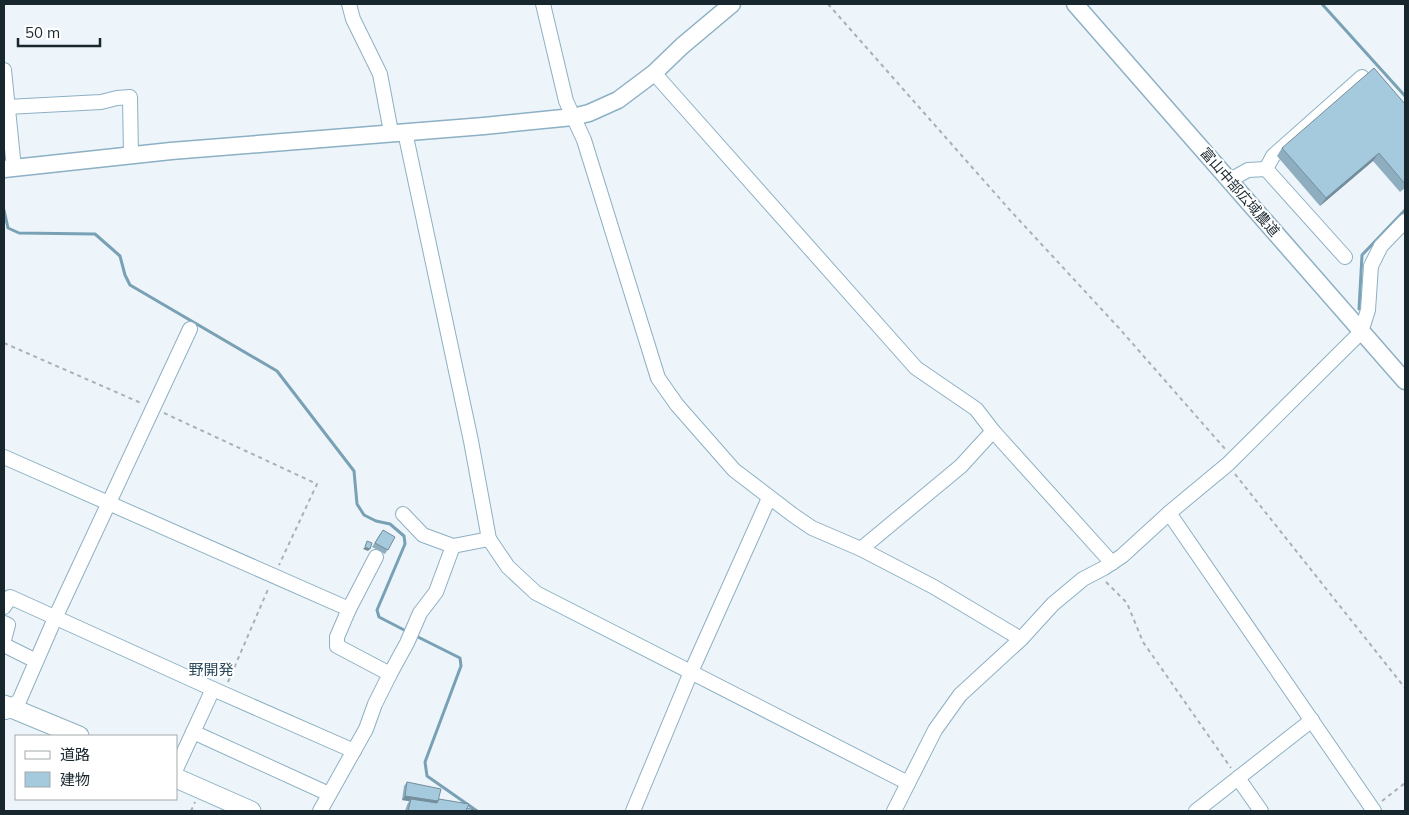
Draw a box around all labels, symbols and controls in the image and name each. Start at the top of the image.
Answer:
scale bar [18,15,100,47]
text: 50 m [25,23,60,42]
street label: 富山中部広域農道 [1196,144,1284,240]
district label: 野開発 [188,660,234,679]
legend [15,735,178,800]
text: 道路 [60,745,90,764]
text: 建物 [60,770,90,789]

